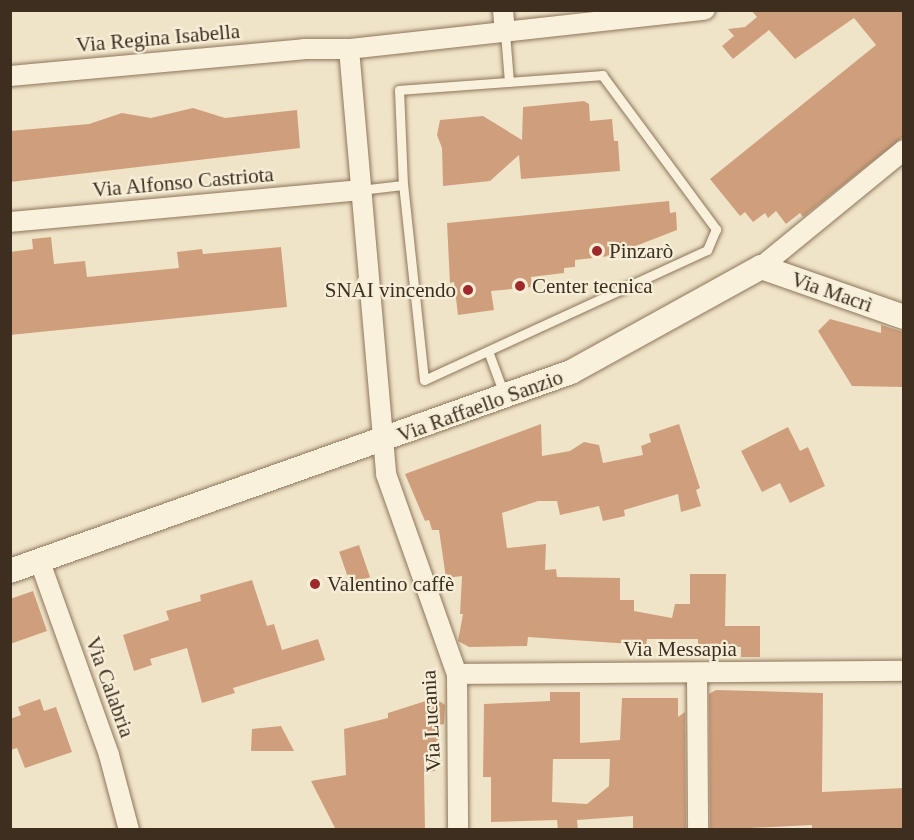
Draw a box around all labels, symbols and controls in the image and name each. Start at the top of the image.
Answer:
street label: Via Regina Isabella [75,18,241,58]
street label: Via Alfonso Castriota [91,161,275,203]
place label: Pinzarò [609,238,673,264]
marker: Pinzarò [590,244,604,258]
street label: Via Macrì [788,266,876,318]
place label: Center tecnica [532,273,653,299]
place label: SNAI vincendo [325,277,456,303]
marker: Center tecnica [513,279,527,293]
marker: SNAI vincendo [461,283,475,297]
street label: Via Raffaello Sanzio [394,364,566,448]
place label: Valentino caffè [327,571,454,597]
marker: Valentino caffè [308,577,322,591]
street label: Via Calabria [80,633,140,741]
street label: Via Messapia [623,636,737,662]
street label: Via Lucania [416,669,446,773]

